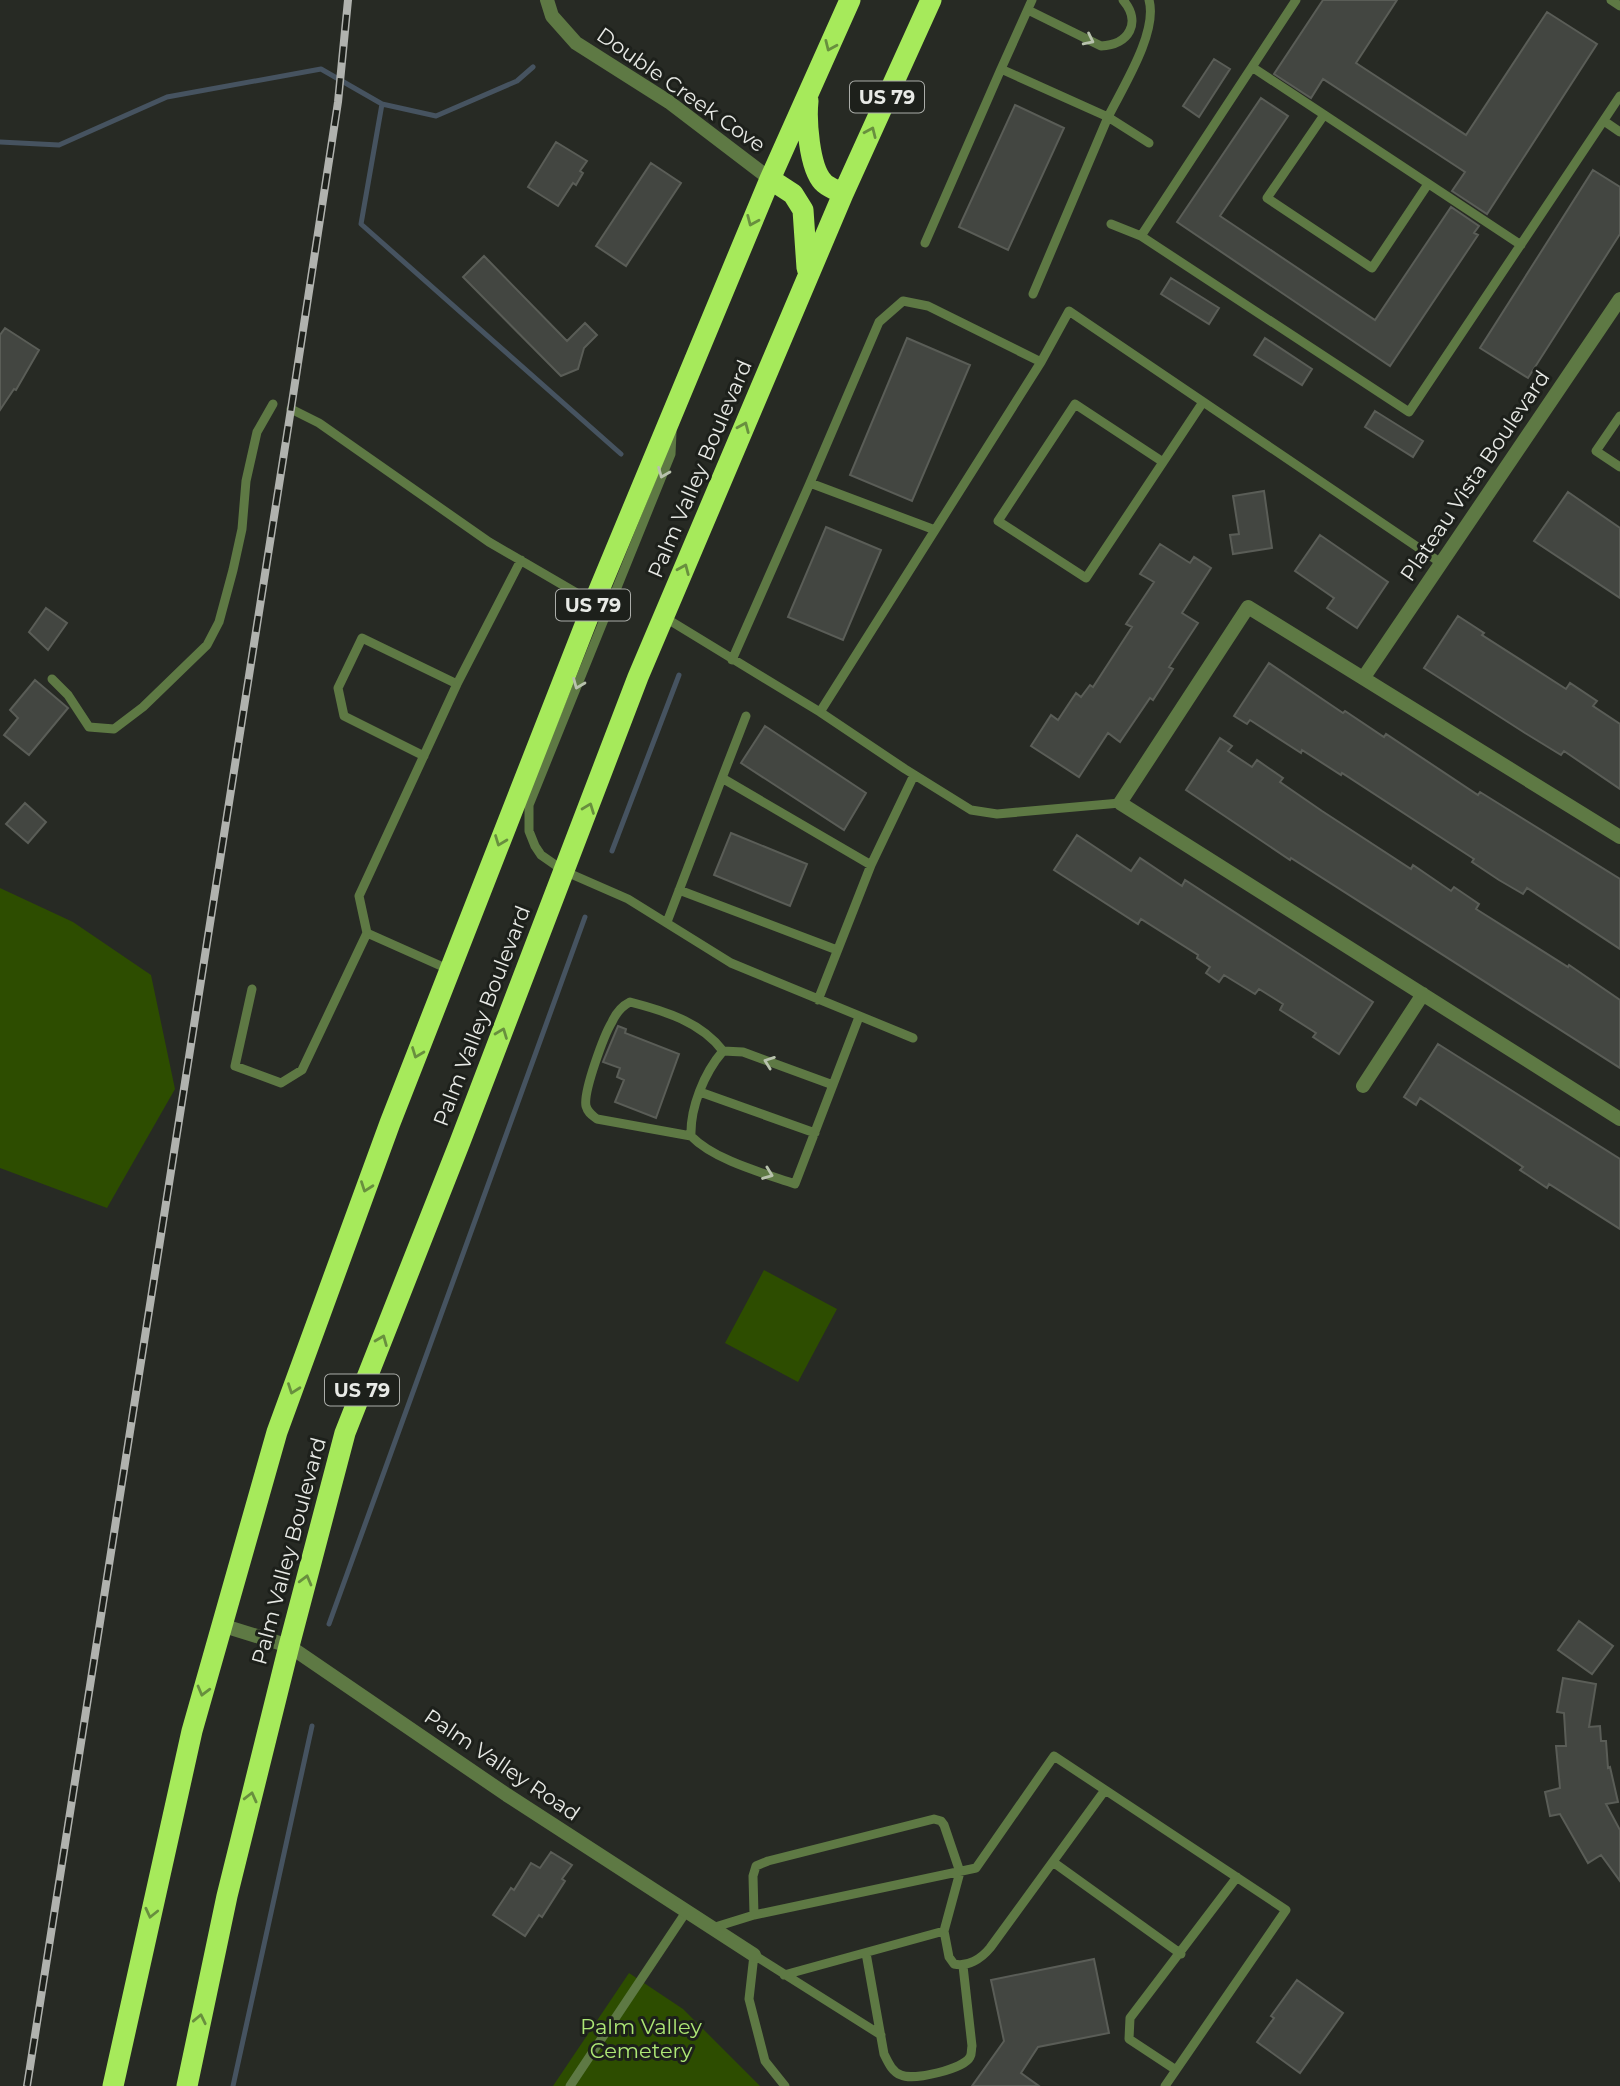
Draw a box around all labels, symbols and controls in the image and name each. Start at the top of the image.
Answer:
street label: Double Creek Cove [592,22,770,157]
one-way arrow [1082,31,1094,45]
one-way arrow [824,39,838,51]
road number: US 79 [850,82,924,113]
one-way arrow [863,126,877,139]
one-way arrow [746,215,760,227]
street label: Palm Valley Boulevard [642,356,757,581]
street label: Plateau Vista Boulevard [1395,366,1555,586]
one-way arrow [736,422,750,435]
one-way arrow [657,465,671,478]
one-way arrow [676,564,690,576]
road number: US 79 [556,590,630,620]
one-way arrow [572,677,586,689]
one-way arrow [580,802,594,814]
one-way arrow [495,834,509,846]
street label: Palm Valley Boulevard [428,902,535,1130]
one-way arrow [494,1027,508,1039]
one-way arrow [412,1046,426,1058]
one-way arrow [763,1056,775,1070]
one-way arrow [761,1166,773,1180]
one-way arrow [360,1181,374,1193]
one-way arrow [374,1335,388,1347]
road number: US 79 [325,1374,399,1406]
one-way arrow [287,1383,301,1395]
street label: Palm Valley Boulevard [246,1435,331,1667]
one-way arrow [298,1574,312,1586]
one-way arrow [197,1685,211,1697]
street label: Palm Valley Road [420,1703,585,1826]
one-way arrow [243,1792,257,1804]
one-way arrow [145,1906,159,1918]
one-way arrow [192,2013,207,2025]
park label: Palm Valley Cemetery [580,2014,702,2063]

